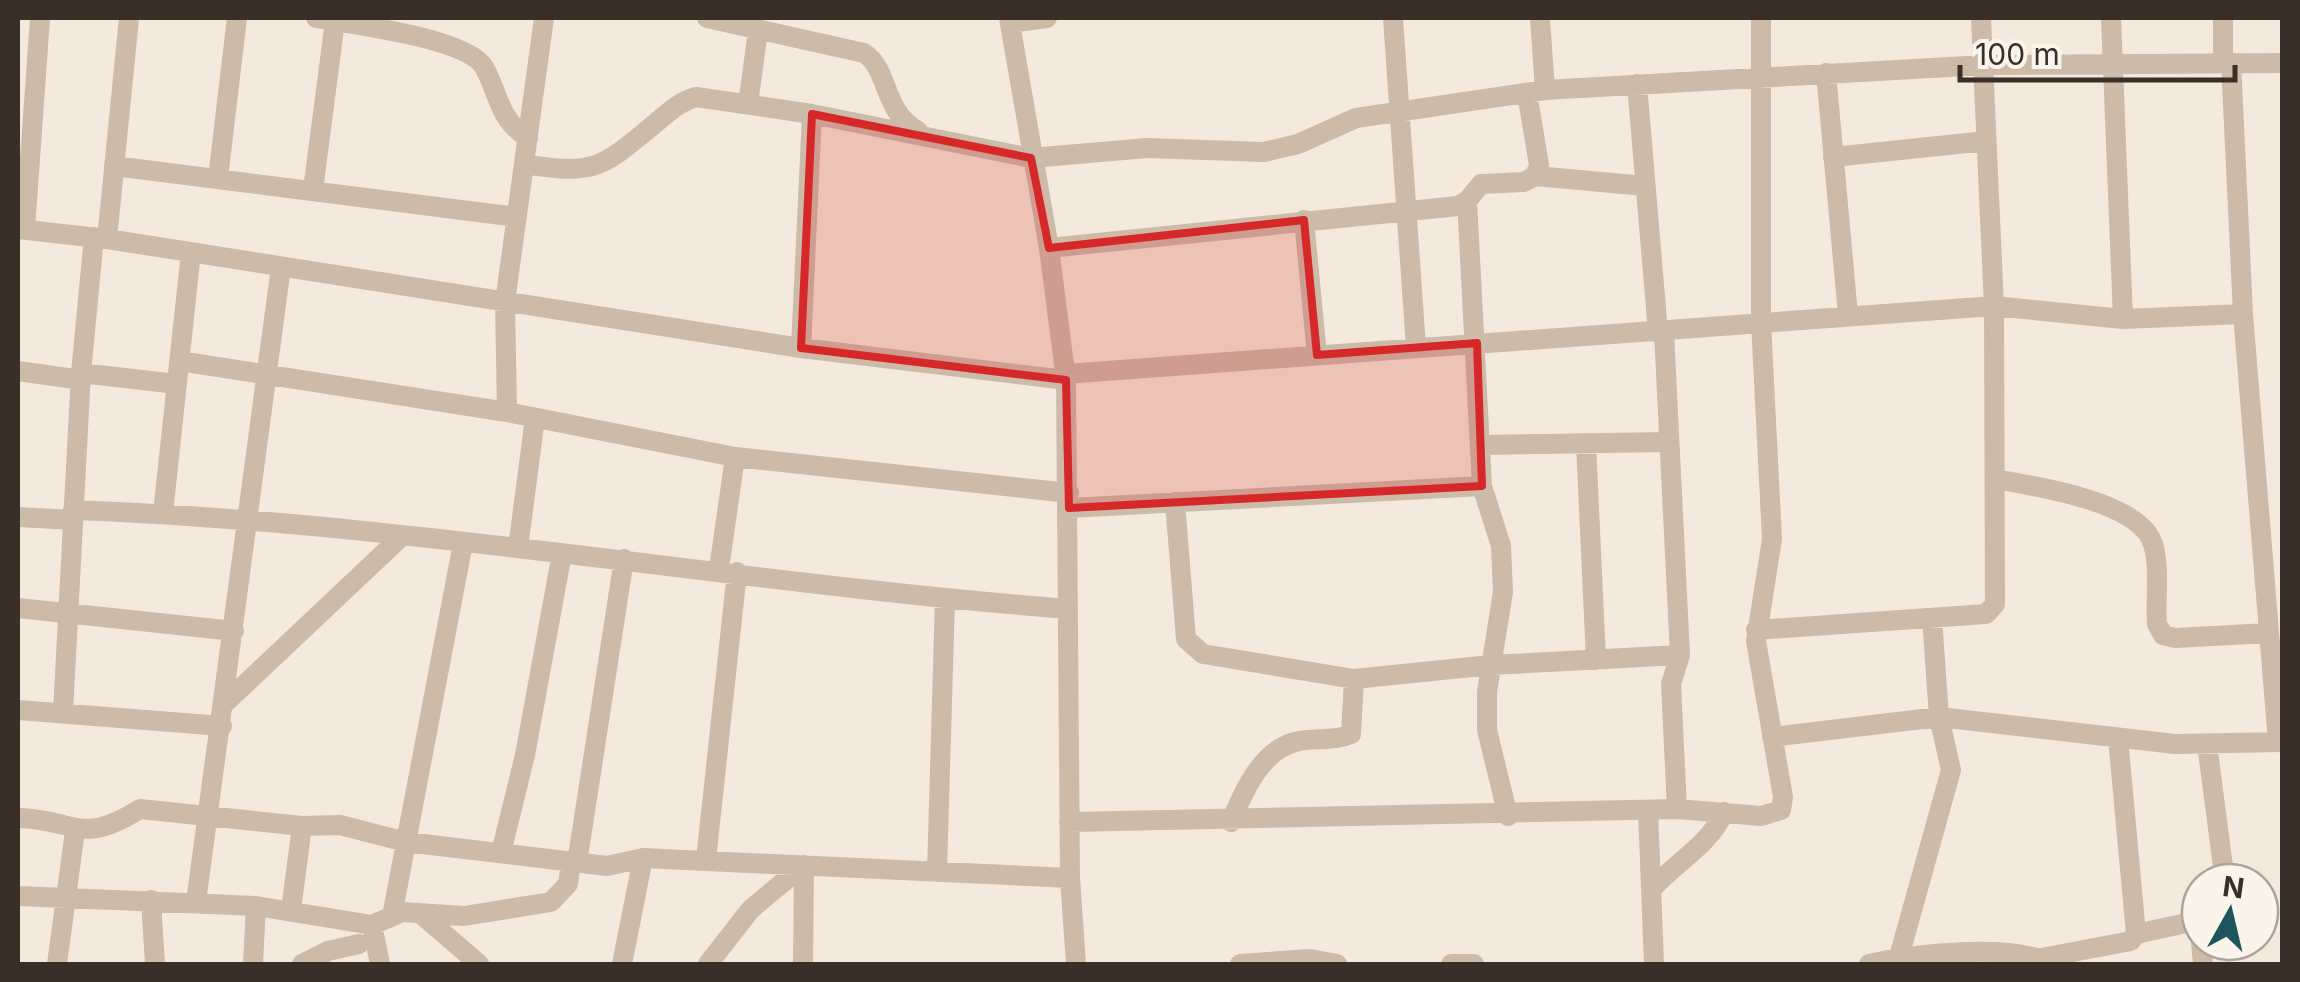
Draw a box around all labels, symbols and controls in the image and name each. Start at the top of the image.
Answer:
scale bar [1960,20,2235,82]
text: 100 m [1975,36,2060,72]
north arrow [2180,862,2280,962]
text: N [2221,869,2246,906]

